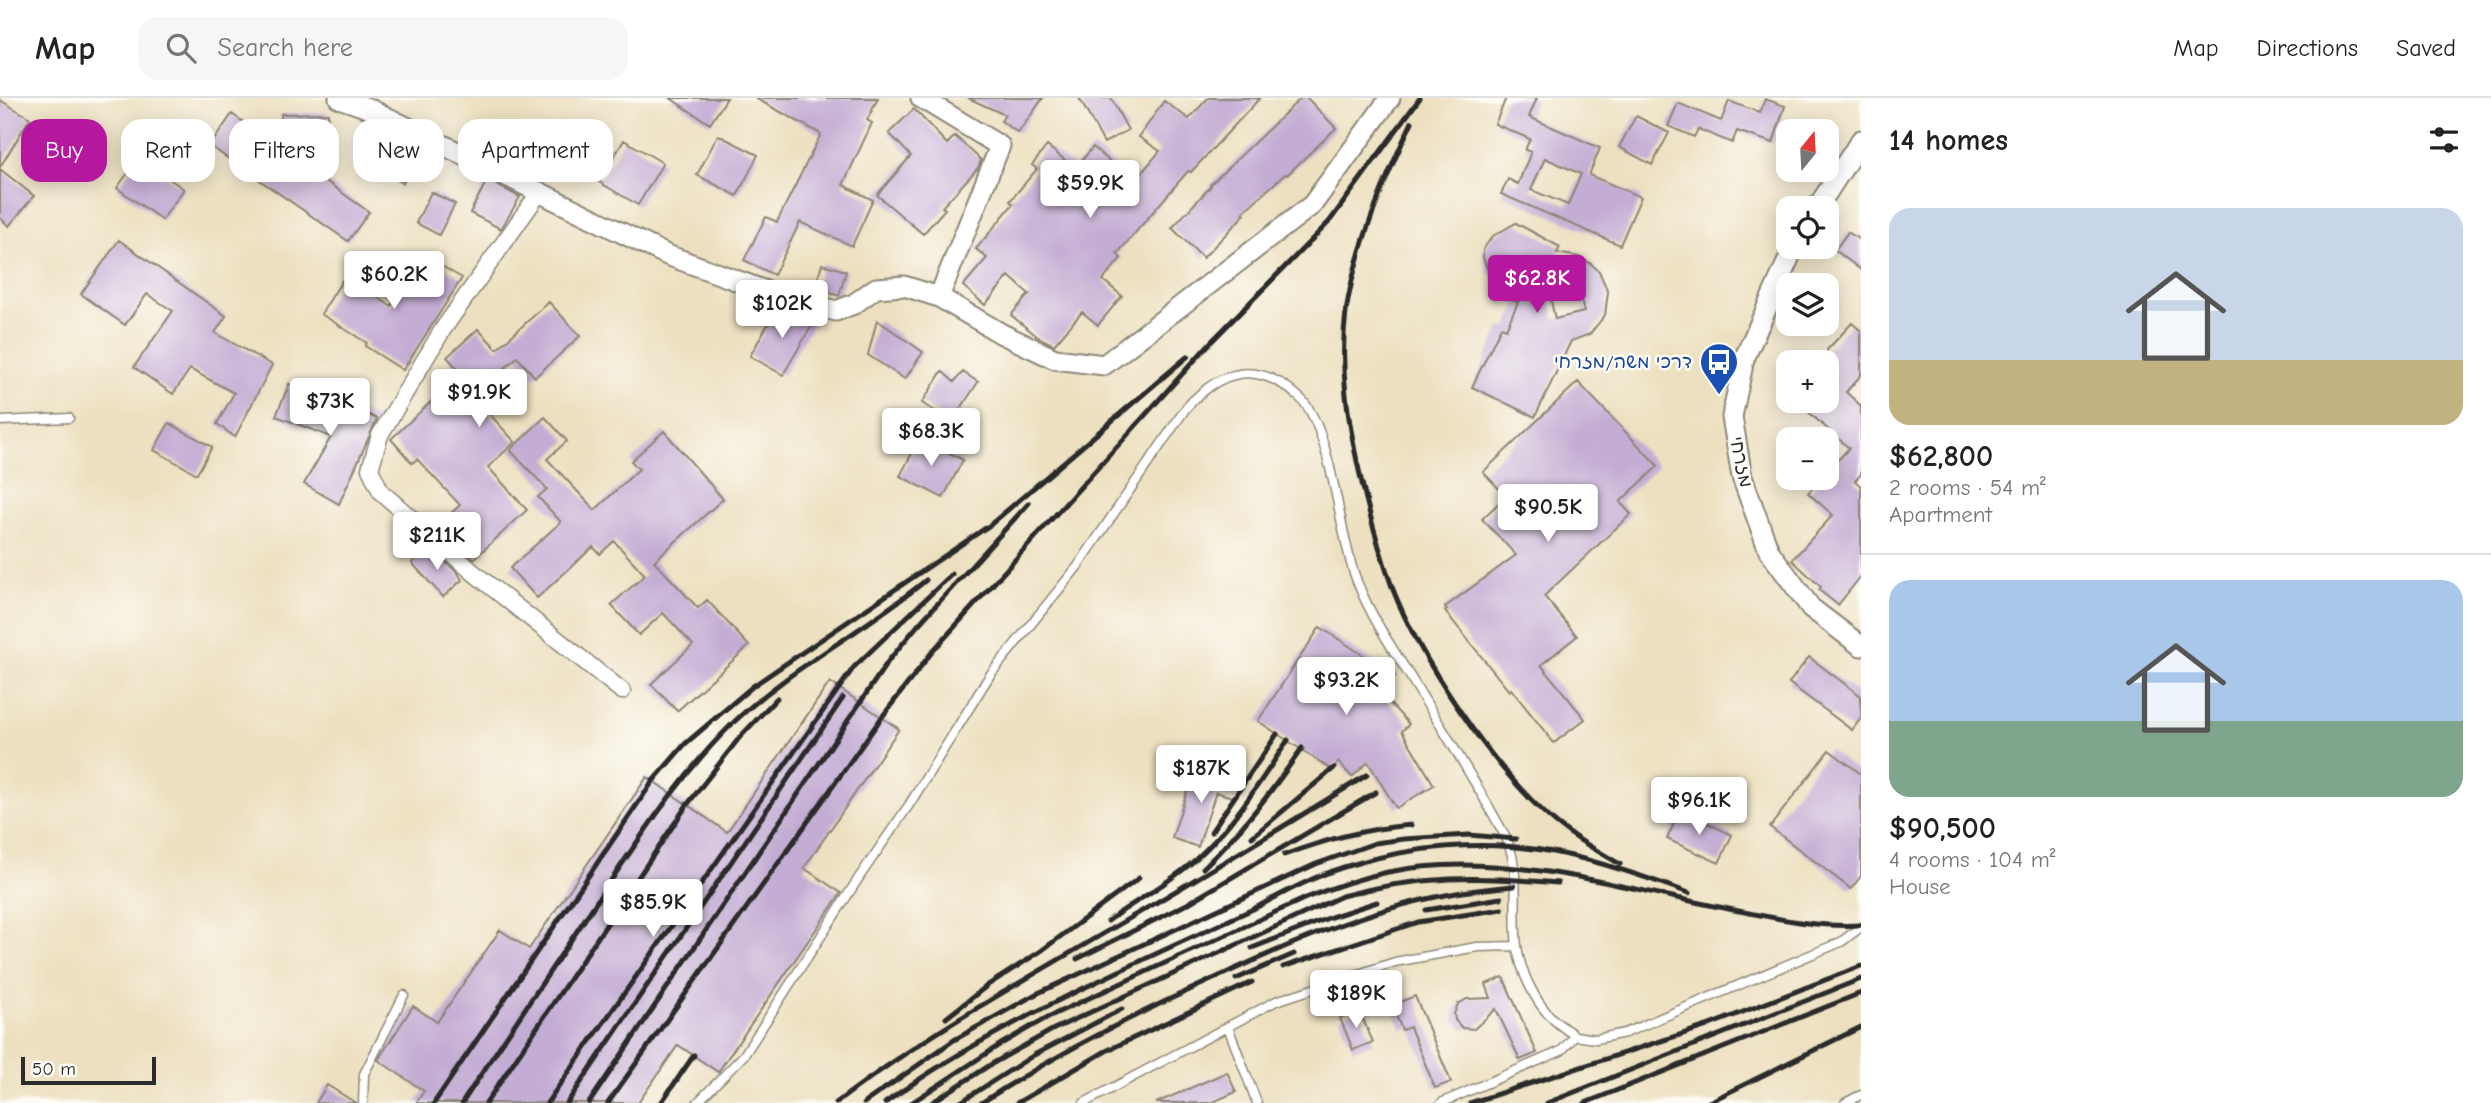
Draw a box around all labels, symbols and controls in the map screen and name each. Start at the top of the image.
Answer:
search box [138,17,628,80]
text: Map [35,29,96,67]
icon: search [162,29,200,67]
text: Search here [218,33,353,63]
text: Map [2173,34,2219,62]
text: Directions [2257,34,2358,62]
text: Saved [2396,34,2456,62]
chip: Buy [21,119,107,182]
chip: Rent [121,119,215,182]
chip: Filters [229,119,339,182]
chip: New [353,119,444,182]
chip: Apartment [458,119,613,182]
north arrow [1776,119,1839,182]
map controls [1776,119,1839,490]
icon: filters [2425,121,2463,159]
text: 14 homes [1889,123,2008,158]
pin: $59.9K [1033,160,1147,220]
text: $59.9K [1056,169,1124,196]
button: locate [1776,196,1839,259]
pin: $60.2K [337,252,451,311]
icon: home [2113,253,2239,379]
pin: $62.8K [1480,256,1594,315]
text: $60.2K [360,260,428,287]
text: $62.8K [1504,264,1570,291]
button: layers [1776,273,1839,336]
pin: $102K [733,280,831,340]
text: $102K [752,289,812,316]
bus stop icon: דרכי משה/מזרחי [1698,341,1740,396]
button: + [1776,350,1839,413]
place label: דרכי משה/מזרחי [1554,351,1692,373]
pin: $91.9K [422,370,536,429]
pin: $73K [289,378,371,438]
text: $91.9K [447,378,511,405]
text: $73K [306,387,354,414]
pin: $68.3K [874,408,988,468]
text: $68.3K [898,417,964,444]
button: − [1776,427,1839,490]
street label: מזרחי [1725,435,1757,489]
text: $62,800 [1889,439,1993,474]
text: 2 rooms · 54 m² [1889,474,2046,501]
pin: $90.5K [1491,484,1605,544]
text: $90.5K [1514,493,1582,520]
text: Apartment [1889,501,1992,528]
pin: $211K [388,512,486,572]
text: $211K [409,521,465,548]
icon: home [2113,625,2239,751]
pin: $93.2K [1289,658,1403,717]
text: $93.2K [1313,666,1379,693]
pin: $187K [1152,746,1250,805]
text: $187K [1172,754,1230,781]
pin: $96.1K [1642,778,1756,837]
text: $96.1K [1667,786,1731,813]
text: $90,500 [1889,811,1996,846]
text: 4 rooms · 104 m² [1889,846,2056,873]
text: House [1889,873,1951,900]
pin: $85.9K [596,880,710,939]
text: $85.9K [620,888,686,915]
pin: $189K [1307,970,1405,1030]
text: $189K [1326,979,1386,1006]
scale bar [21,1054,156,1086]
text: 50 m [32,1058,76,1080]

